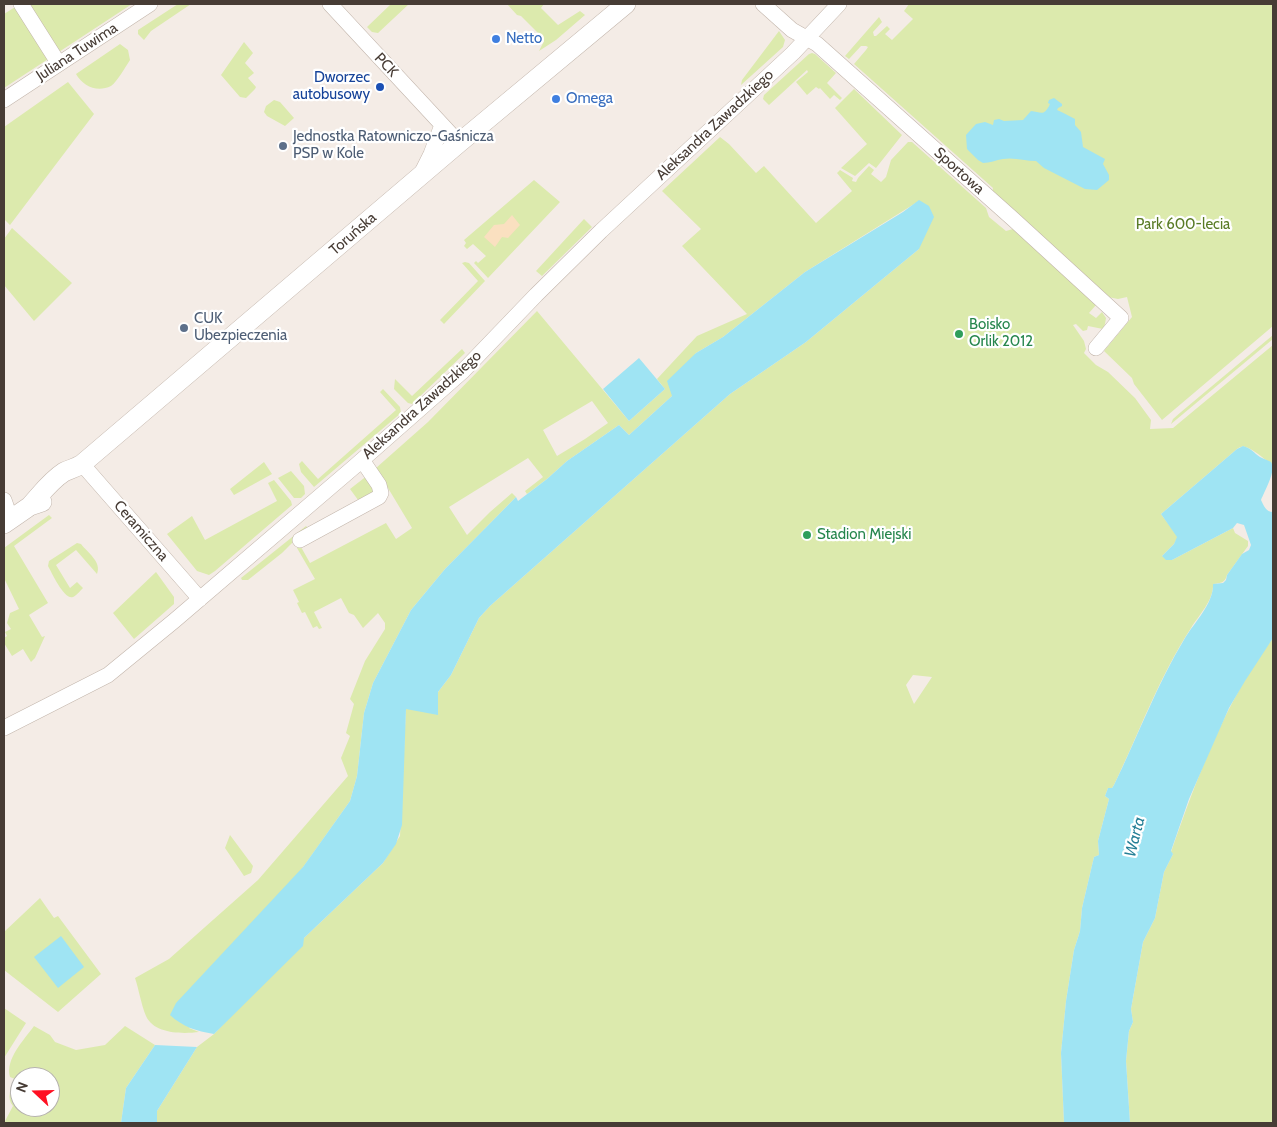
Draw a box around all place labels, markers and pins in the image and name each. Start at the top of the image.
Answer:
place label: Netto [506,30,542,48]
marker: Netto [490,33,502,45]
place label: Dworzec autobusowy [293,69,370,104]
marker: Dworzec autobusowy [374,81,386,93]
place label: Omega [566,90,613,108]
marker: Omega [550,93,562,105]
place label: Jednostka Ratowniczo-Gaśnicza PSP w Kole [293,128,494,163]
marker: Jednostka Ratowniczo-Gaśnicza PSP w Kole [277,140,289,152]
place label: CUK Ubezpieczenia [194,310,287,345]
place label: Boisko Orlik 2012 [969,316,1033,351]
marker: CUK Ubezpieczenia [178,322,190,334]
marker: Boisko Orlik 2012 [953,328,965,340]
place label: Stadion Miejski [817,526,911,544]
marker: Stadion Miejski [801,529,813,541]

